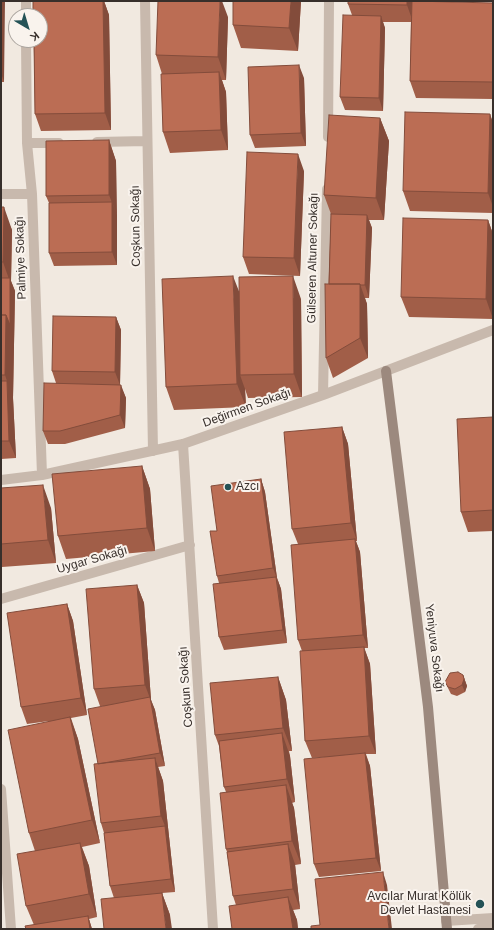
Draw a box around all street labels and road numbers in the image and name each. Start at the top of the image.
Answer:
street label: Coşkun Sokağı [128,185,144,267]
street label: Gülseren Altuner Sokağı [305,193,321,323]
street label: Palmiye Sokağı [12,216,30,300]
street label: Değirmen Sokağı [201,385,293,431]
street label: Uygar Sokağı [55,543,129,577]
street label: Yeniyuva Sokağı [421,603,447,693]
street label: Coşkun Sokağı [176,646,196,728]

